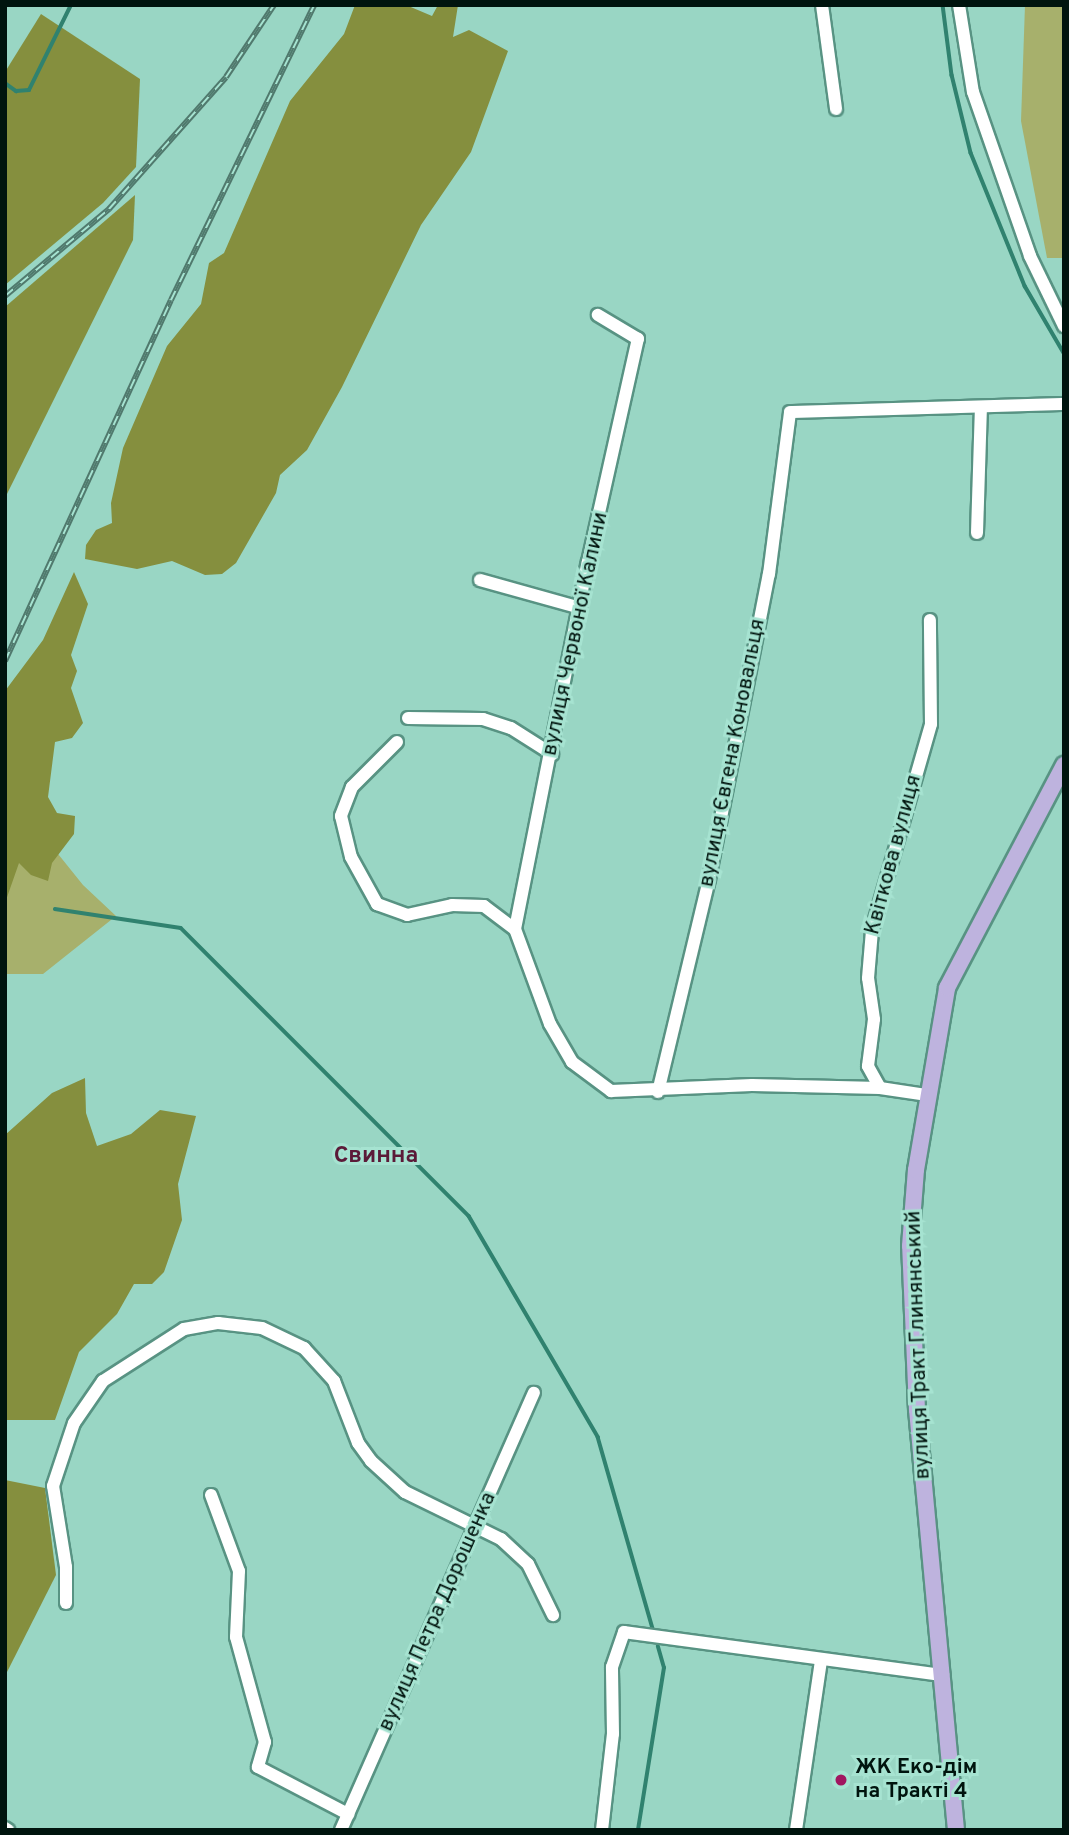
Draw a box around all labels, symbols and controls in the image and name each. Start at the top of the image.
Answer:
street label: вулиця Червоної Калини [538,510,614,758]
street label: вулиця Євгена Коновальця [695,617,771,889]
street label: Квіткова вулиця [861,772,927,938]
district label: Свинна [334,1143,418,1171]
street label: вулиця Тракт Глинянський [902,1210,936,1480]
street label: вулиця Петра Дорошенка [374,1489,502,1735]
place label: ЖК Еко-дім на Тракті 4 [855,1755,977,1805]
marker: ЖК Еко-дім на Тракті 4 [833,1772,849,1788]

